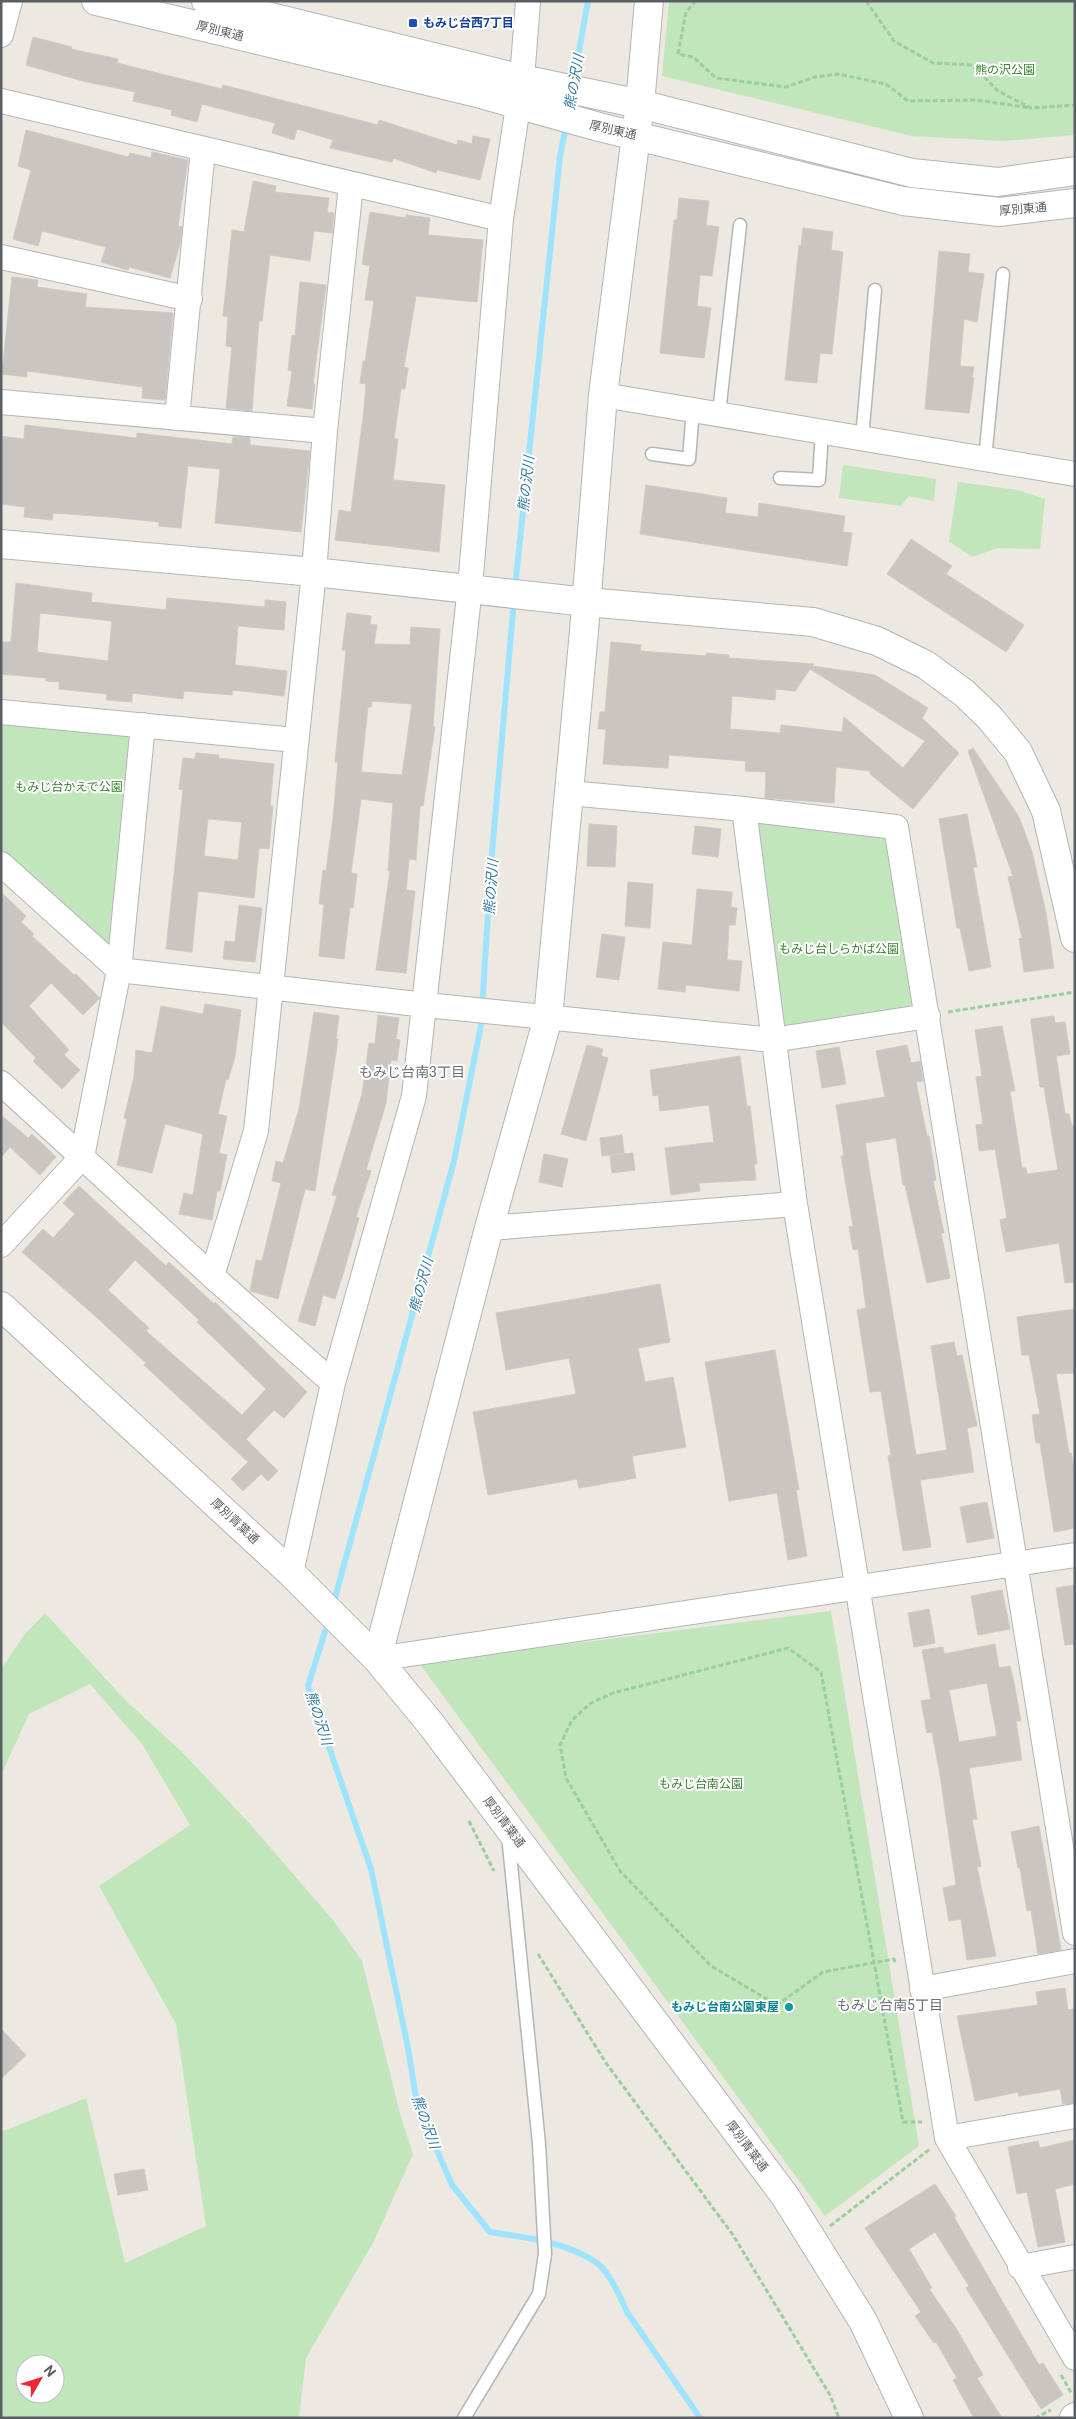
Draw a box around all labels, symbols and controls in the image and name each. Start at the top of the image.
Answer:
place label: もみじ台西7丁目 [423,16,514,30]
marker: もみじ台西7丁目 [407,17,419,29]
street label: 厚別東通 [195,18,245,44]
water label: 熊の沢川 [561,51,587,111]
park label: 熊の沢公園 [975,63,1035,77]
street label: 厚別東通 [588,118,638,142]
street label: 厚別東通 [998,200,1048,218]
water label: 熊の沢川 [515,453,537,513]
park label: もみじ台かえで公園 [15,780,123,794]
water label: 熊の沢川 [481,857,501,915]
park label: もみじ台しらかば公園 [779,942,899,956]
district label: もみじ台南3丁目 [359,1064,465,1080]
water label: 熊の沢川 [406,1254,436,1314]
street label: 厚別青葉通 [208,1495,262,1547]
water label: 熊の沢川 [303,1689,336,1749]
park label: もみじ台南公園 [659,1777,743,1791]
street label: 厚別青葉通 [480,1794,528,1850]
district label: もみじ台南5丁目 [837,1997,943,2013]
place label: もみじ台南公園東屋 [671,2000,779,2014]
marker: もみじ台南公園東屋 [783,2001,795,2013]
water label: 熊の沢川 [409,2093,444,2153]
street label: 厚別青葉通 [723,2118,771,2174]
north arrow [15,2354,65,2404]
text: N [41,2362,59,2380]

